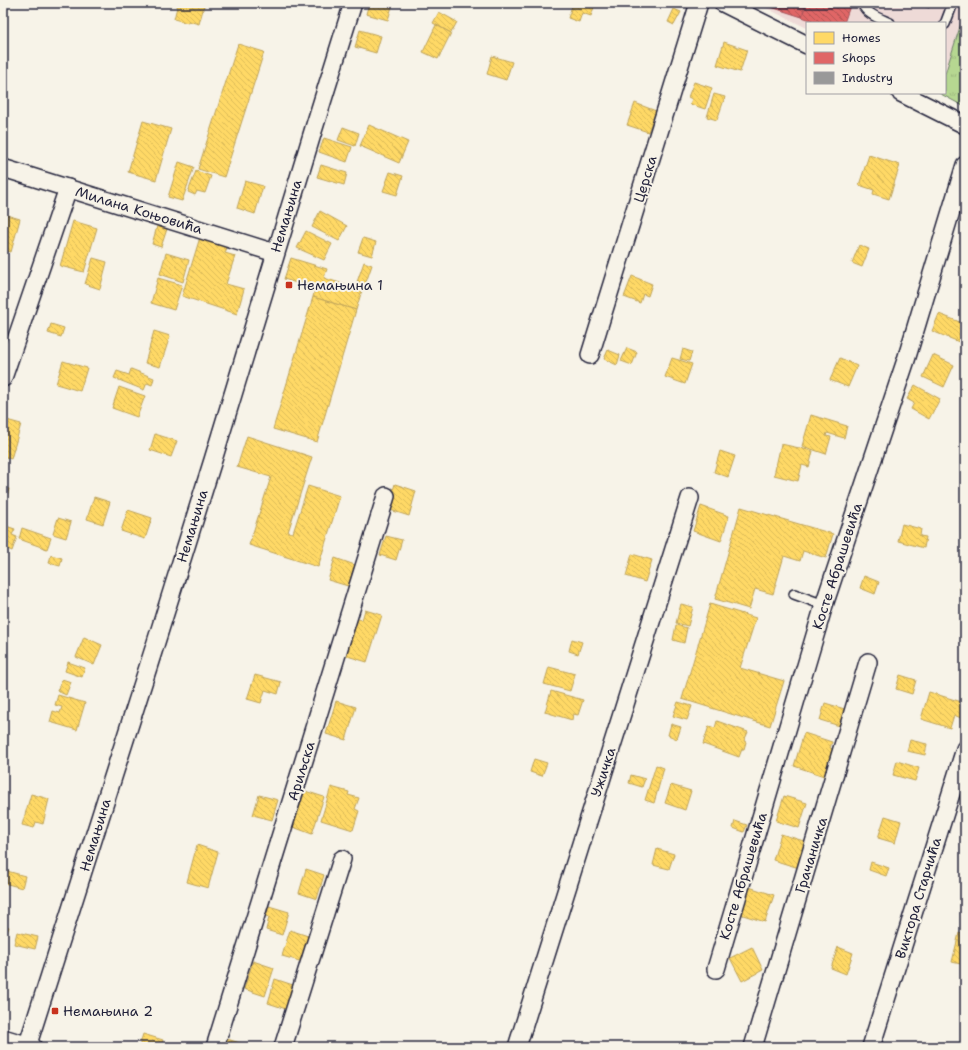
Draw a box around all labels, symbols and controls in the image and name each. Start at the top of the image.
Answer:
legend [806,22,946,94]
text: Homes [842,30,881,46]
text: Shops [842,50,876,66]
text: Industry [842,70,893,86]
street label: Церска [629,153,661,205]
street label: Немањина [266,177,306,255]
street label: Милана Коњовића [73,182,205,238]
place label: Немањина 1 [297,276,383,294]
marker: Немањина 1 [284,280,294,290]
street label: Немањина [172,487,212,565]
street label: Косте Абрашевића [808,500,866,632]
street label: Ариљска [283,739,319,803]
street label: Ужичка [587,745,620,799]
street label: Немањина [75,796,115,874]
street label: Косте Абрашевића [715,810,771,942]
street label: Грачаничка [791,815,831,895]
street label: Виктора Старчића [891,835,945,961]
place label: Немањина 2 [63,1002,153,1020]
marker: Немањина 2 [50,1006,60,1016]

